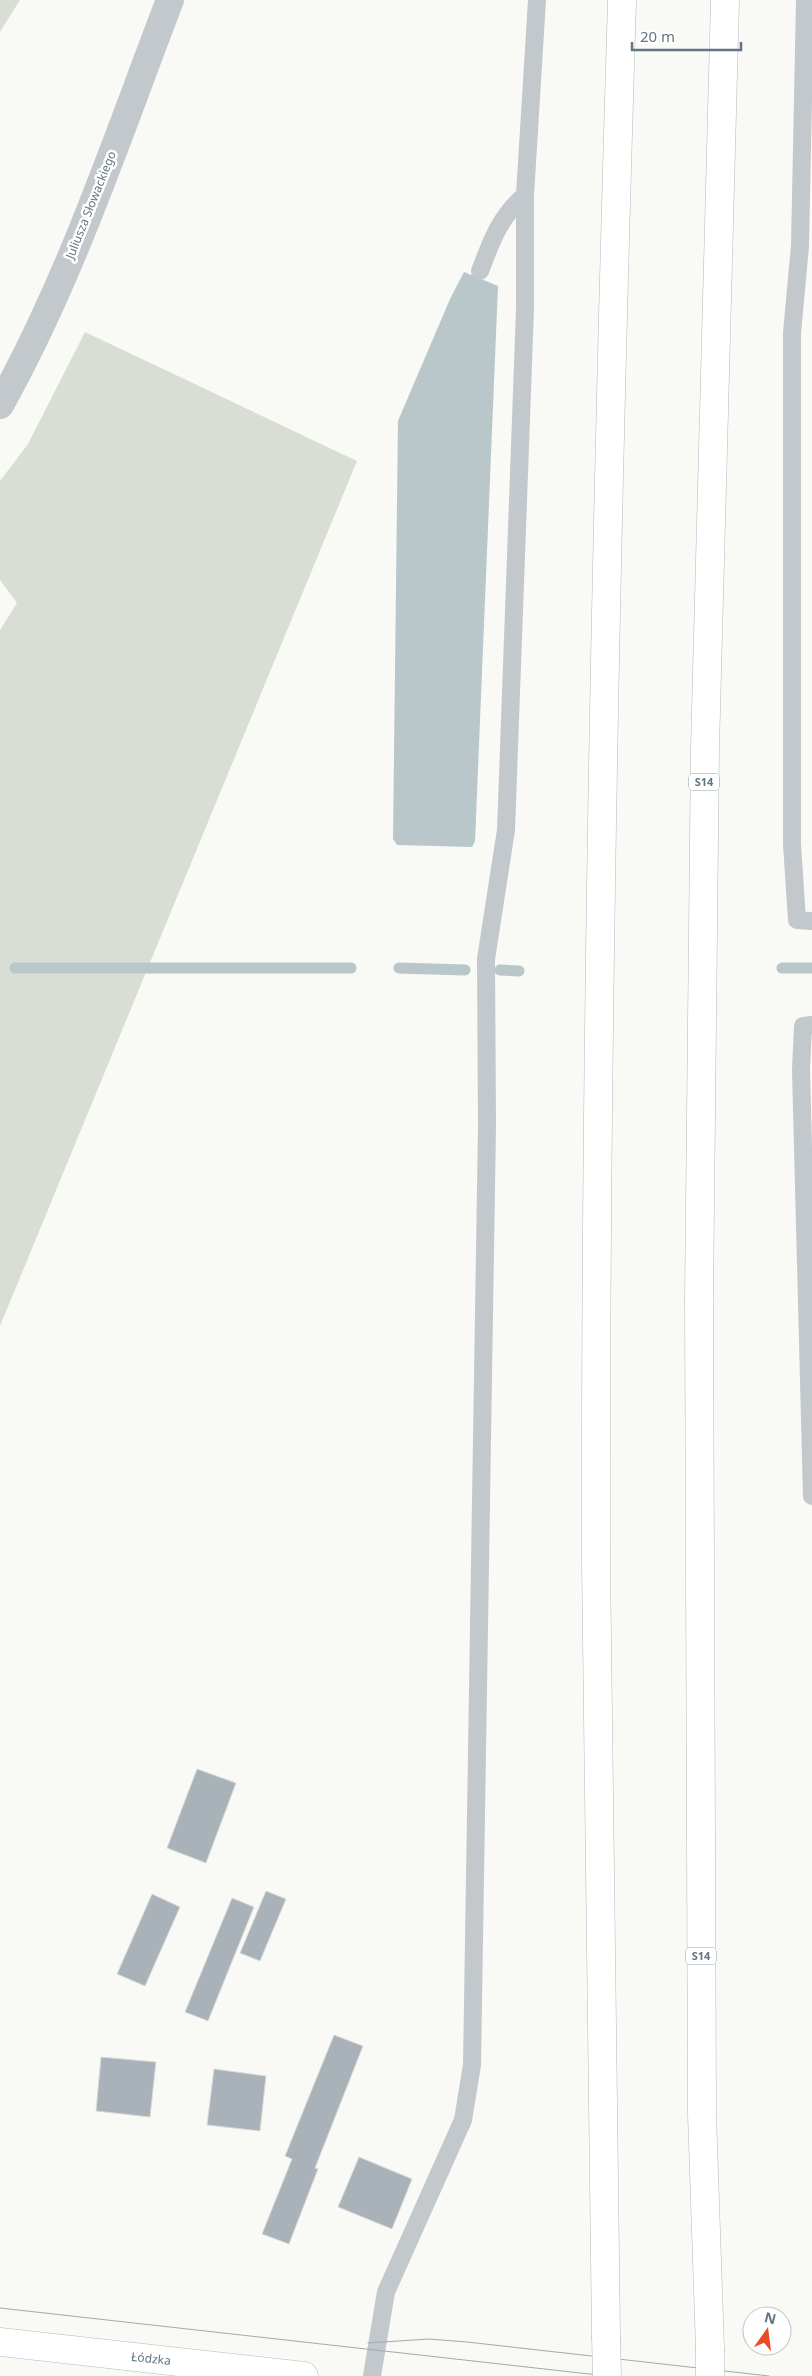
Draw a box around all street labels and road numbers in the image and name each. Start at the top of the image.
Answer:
street label: Juliusza Słowackiego [61,148,120,262]
road number: S14 [689,774,719,790]
road number: S14 [686,1948,716,1964]
street label: Łódzka [130,2348,172,2369]

